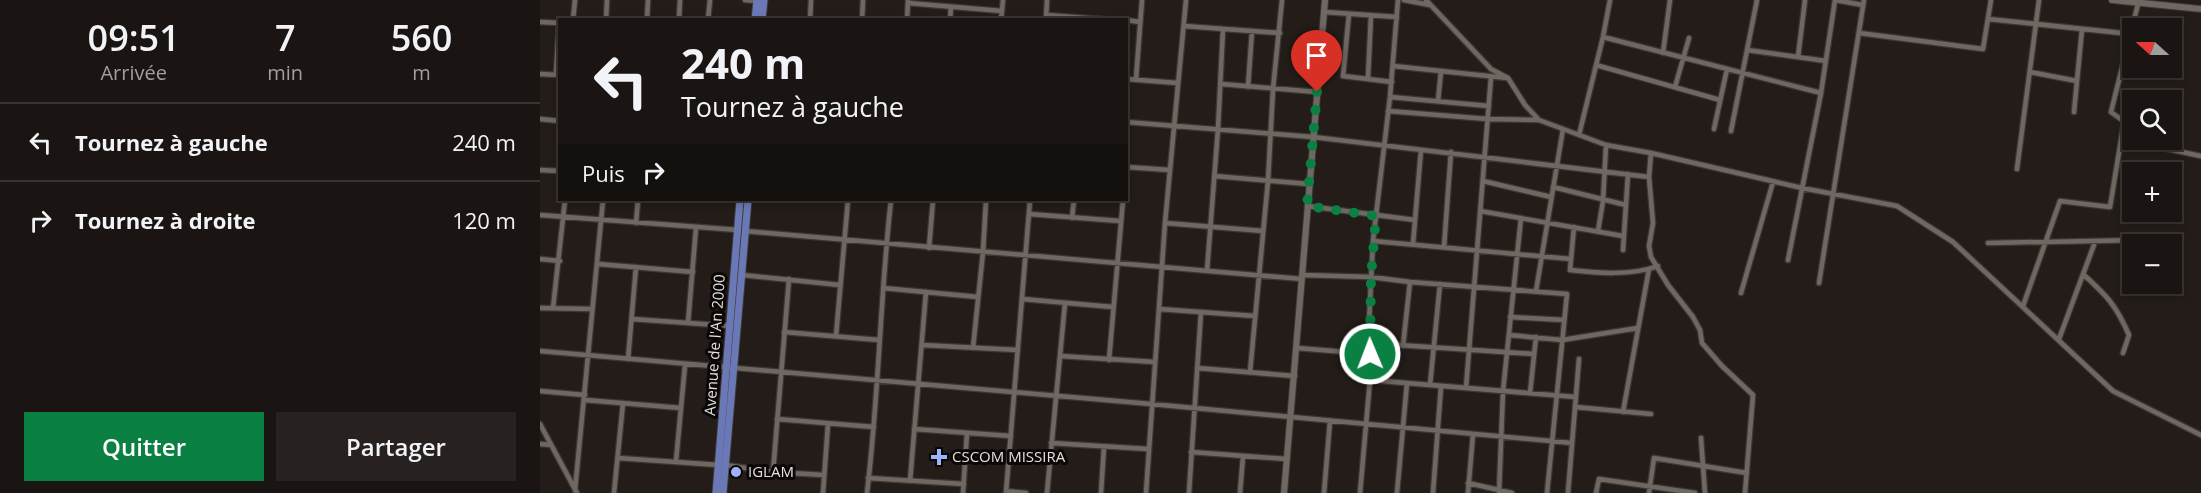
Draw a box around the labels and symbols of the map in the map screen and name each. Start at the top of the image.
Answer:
north arrow [2122,18,2182,78]
pin [1291,30,1342,92]
street label: Avenue de l'An 2000 [699,274,729,416]
position arrow [1338,322,1402,386]
place label: CSCOM MISSIRA [952,446,1066,466]
marker: CSCOM MISSIRA [930,448,948,466]
place label: IGLAM [748,461,794,481]
marker: IGLAM [729,465,743,479]

